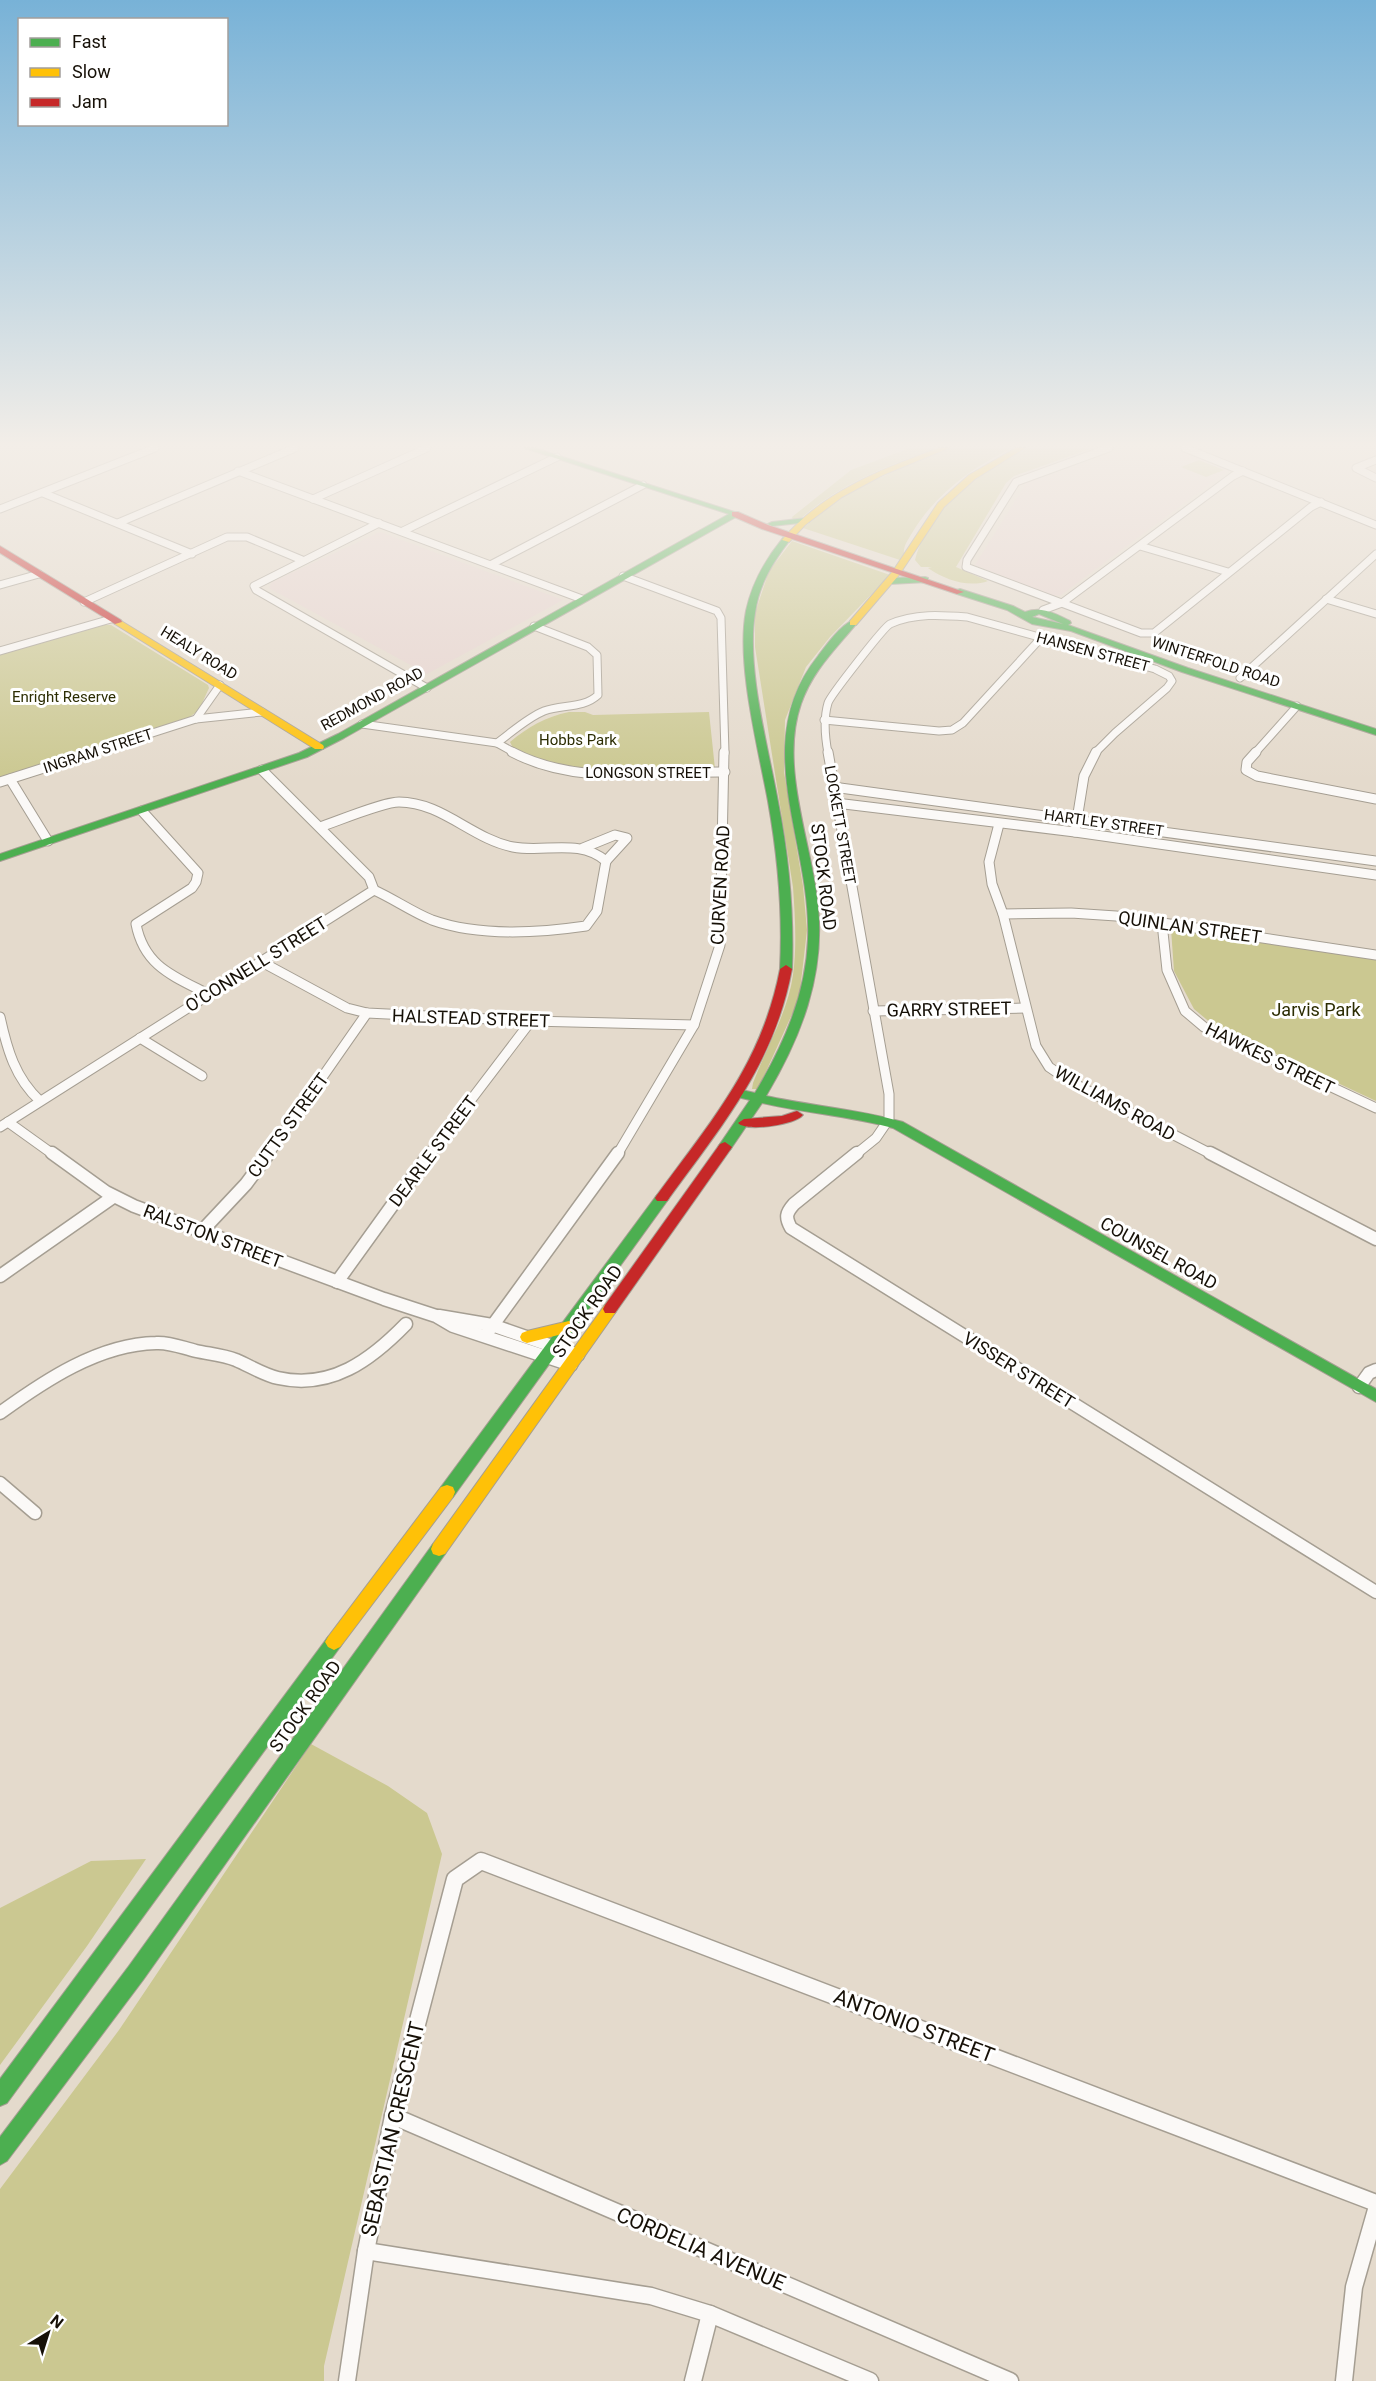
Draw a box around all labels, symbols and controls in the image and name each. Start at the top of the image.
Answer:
legend [18,18,228,126]
text: Fast [72,31,107,52]
text: Slow [72,61,111,82]
text: Jam [72,91,108,112]
street label: HEALY ROAD [157,622,241,684]
street label: HANSEN STREET [1034,628,1152,676]
street label: WINTERFOLD ROAD [1150,633,1282,691]
street label: REDMOND ROAD [318,663,426,735]
park label: Enright Reserve [12,688,116,706]
street label: INGRAM STREET [41,725,155,777]
park label: Hobbs Park [539,731,617,749]
street label: LONGSON STREET [585,764,711,782]
street label: LOCKETT STREET [821,764,859,886]
street label: HARTLEY STREET [1043,806,1165,840]
street label: STOCK ROAD [807,822,841,932]
street label: CURVEN ROAD [706,824,734,946]
street label: QUINLAN STREET [1117,907,1263,947]
street label: O'CONNELL STREET [181,912,331,1016]
street label: GARRY STREET [886,997,1012,1021]
park label: Jarvis Park [1271,999,1361,1020]
street label: HALSTEAD STREET [392,1005,551,1031]
street label: HAWKES STREET [1202,1018,1338,1098]
street label: WILLIAMS ROAD [1051,1061,1179,1145]
street label: CUTTS STREET [243,1068,333,1181]
street label: DEARLE STREET [385,1091,482,1210]
street label: RALSTON STREET [140,1200,286,1272]
street label: COUNSEL ROAD [1097,1212,1221,1294]
street label: STOCK ROAD [547,1261,627,1361]
street label: VISSER STREET [959,1327,1079,1413]
street label: STOCK ROAD [265,1656,345,1756]
street label: ANTONIO STREET [830,1984,998,2068]
street label: SEBASTIAN CRESCENT [357,2019,430,2239]
street label: CORDELIA AVENUE [613,2202,789,2296]
north arrow [18,2303,78,2363]
text: N [47,2311,67,2333]

